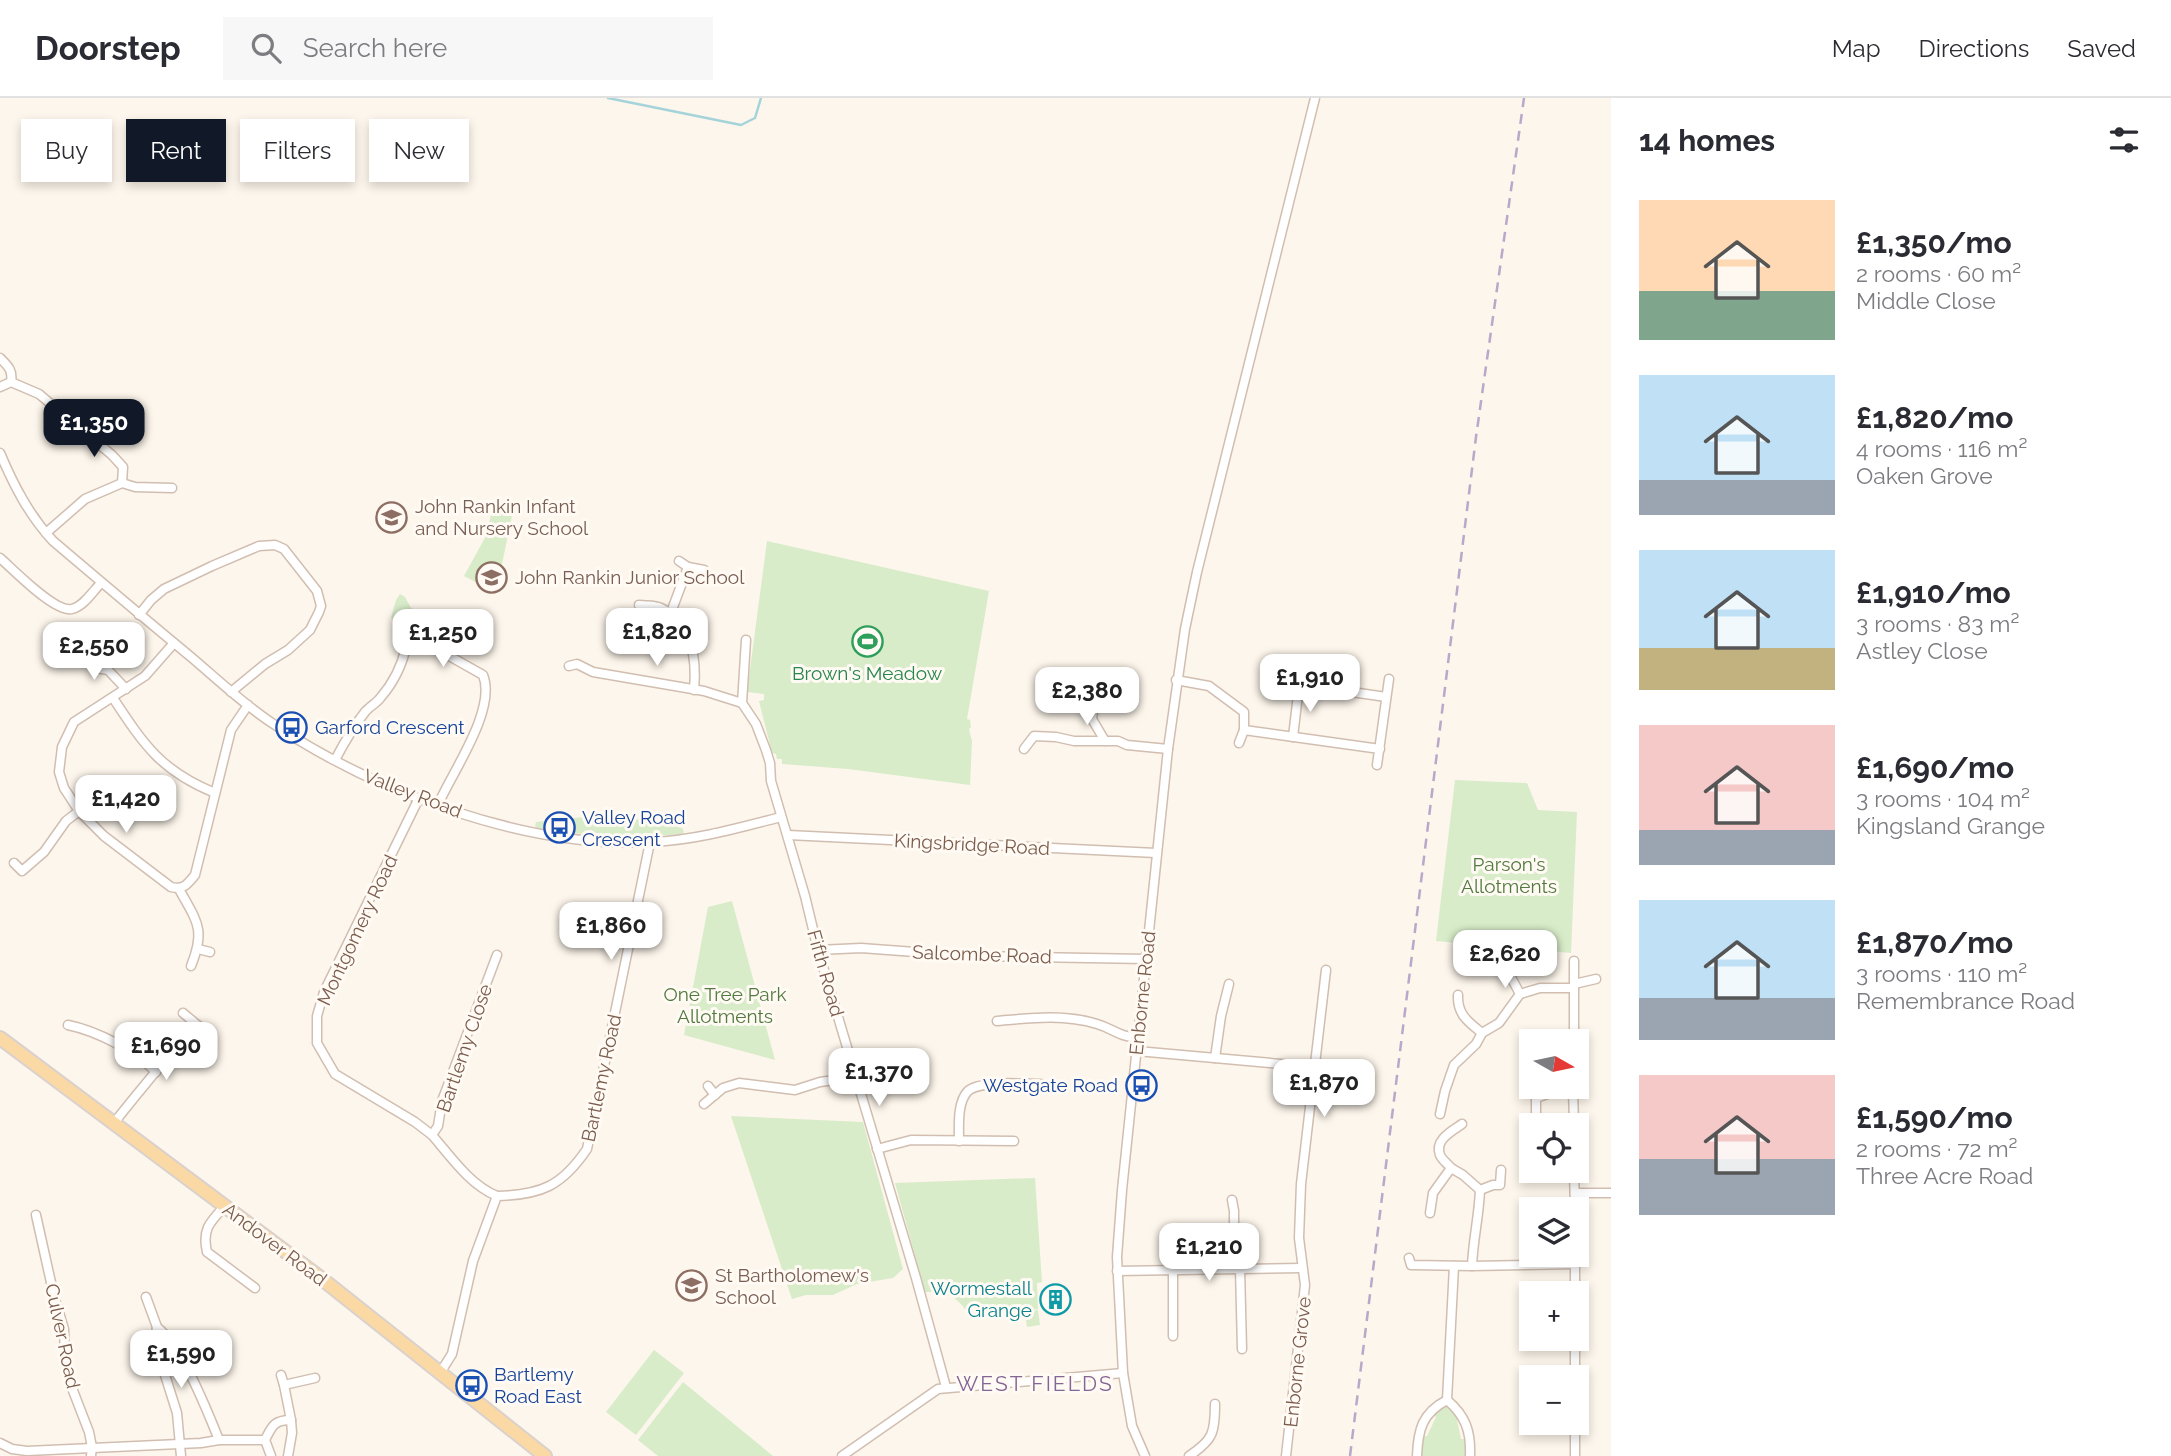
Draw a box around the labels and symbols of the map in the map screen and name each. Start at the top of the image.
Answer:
pin: £1,350 [37,400,151,459]
place label: John Rankin Infant and Nursery School [415,495,589,539]
school or university icon: John Rankin Infant and Nursery School [375,500,409,534]
school or university icon: John Rankin Junior School [475,560,509,594]
place label: John Rankin Junior School [515,566,745,588]
pin: £1,820 [600,608,714,668]
pin: £1,250 [386,610,500,669]
pin: £2,550 [37,622,151,682]
sports icon: Brown's Meadow [850,625,884,659]
pin: £1,910 [1253,654,1367,714]
place label: Brown's Meadow [792,662,943,684]
pin: £2,380 [1030,668,1144,727]
bus stop icon: Garford Crescent [275,710,309,744]
place label: Garford Crescent [315,716,465,738]
street label: Valley Road [361,764,465,822]
pin: £1,420 [69,776,183,835]
place label: Valley Road Crescent [582,806,686,850]
bus stop icon: Valley Road Crescent [542,811,576,845]
street label: Kingsbridge Road [894,829,1050,859]
street label: Montgomery Road [312,851,402,1009]
park label: Parson's Allotments [1461,853,1557,897]
pin: £1,860 [554,902,668,962]
street label: Fifth Road [803,927,849,1019]
street label: Enborne Road [1125,930,1159,1056]
pin: £2,620 [1448,930,1562,990]
street label: Salcombe Road [912,941,1052,967]
street label: Bartlemy Close [432,981,496,1115]
park label: One Tree Park Allotments [664,983,786,1027]
street label: Bartlemy Road [577,1012,625,1144]
pin: £1,690 [109,1023,223,1082]
north arrow [1519,1029,1589,1099]
pin: £1,370 [822,1048,936,1108]
pin: £1,870 [1267,1060,1381,1119]
bus stop icon: Westgate Road [1124,1068,1158,1102]
place label: Westgate Road [983,1074,1118,1096]
street label: Andover Road [219,1198,331,1290]
pin: £1,210 [1152,1224,1266,1283]
place label: St Bartholomew's School [715,1264,869,1308]
school or university icon: St Bartholomew's School [675,1269,709,1303]
place label: Wormestall Grange [931,1277,1033,1321]
street label: Culver Road [41,1282,85,1390]
building icon: Wormestall Grange [1038,1282,1072,1316]
street label: Enborne Grove [1279,1296,1315,1428]
pin: £1,590 [124,1330,238,1390]
place label: Bartlemy Road East [494,1363,582,1407]
bus stop icon: Bartlemy Road East [454,1368,488,1402]
district label: WEST FIELDS [956,1371,1114,1396]

